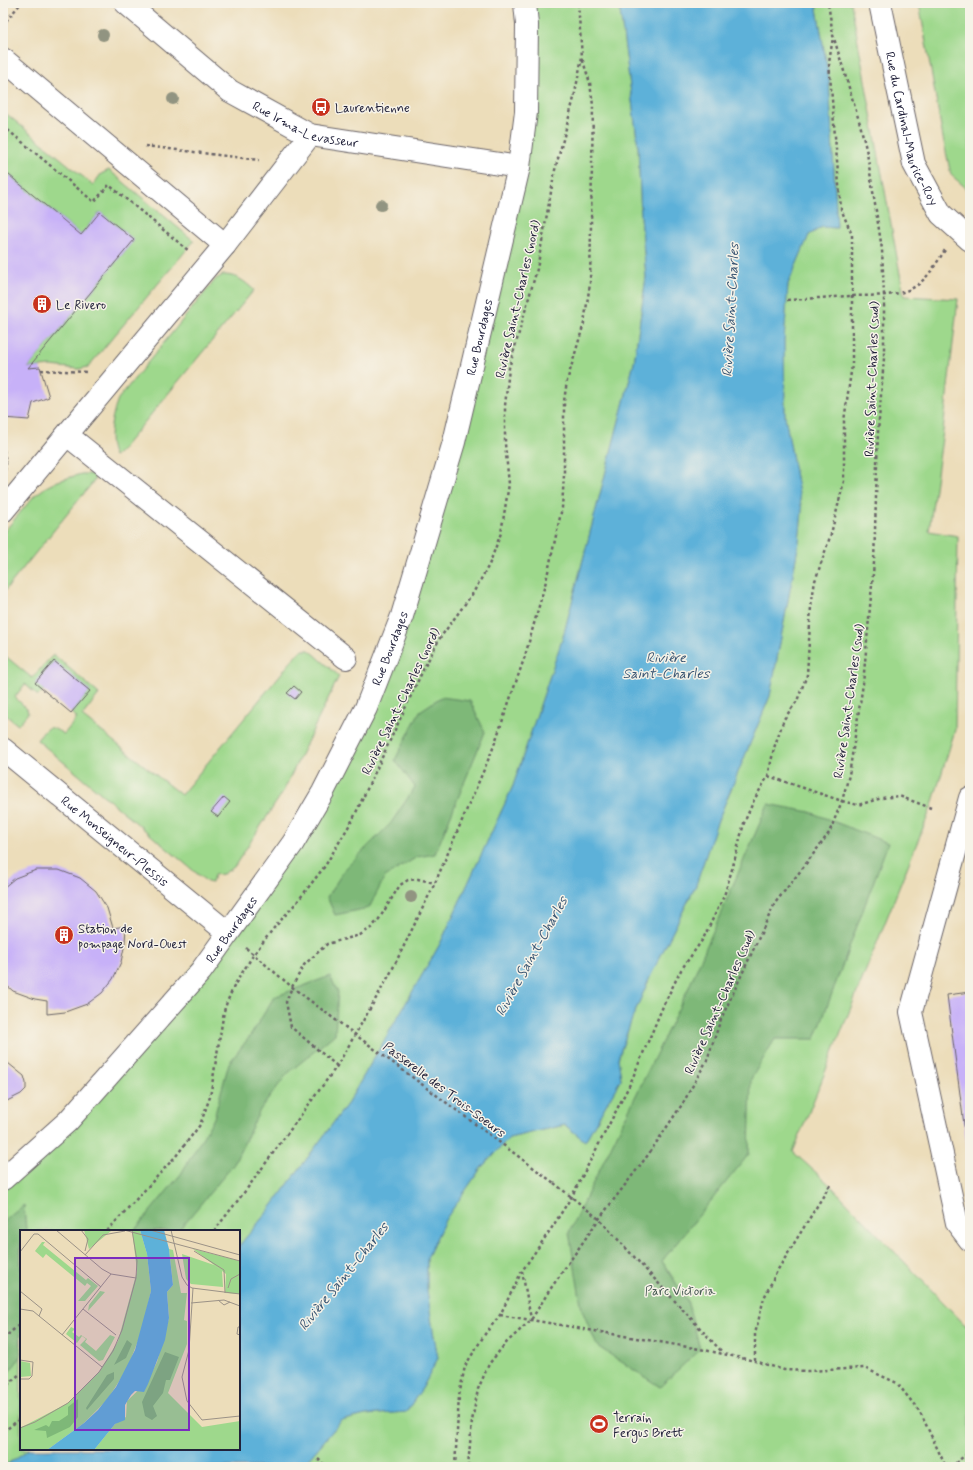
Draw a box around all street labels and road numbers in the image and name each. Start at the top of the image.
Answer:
street label: Rue du Cardinal-Maurice-Roy [881,50,942,209]
street label: Rue Irma-Levasseur [249,98,360,152]
street label: Rivière Saint-Charles (nord) [492,218,545,380]
street label: Rue Bourdages [463,297,498,377]
street label: Rivière Saint-Charles (sud) [861,301,884,457]
street label: Rue Bourdages [369,609,413,688]
street label: Rivière Saint-Charles (sud) [830,623,869,780]
street label: Rivière Saint-Charles (nord) [358,625,445,778]
street label: Rue Monseigneur-Plessis [57,793,172,891]
street label: Rue Bourdages [202,893,262,967]
street label: Rivière Saint-Charles (sud) [681,928,760,1077]
street label: Passerelle des Trois-Soeurs [379,1038,509,1142]

